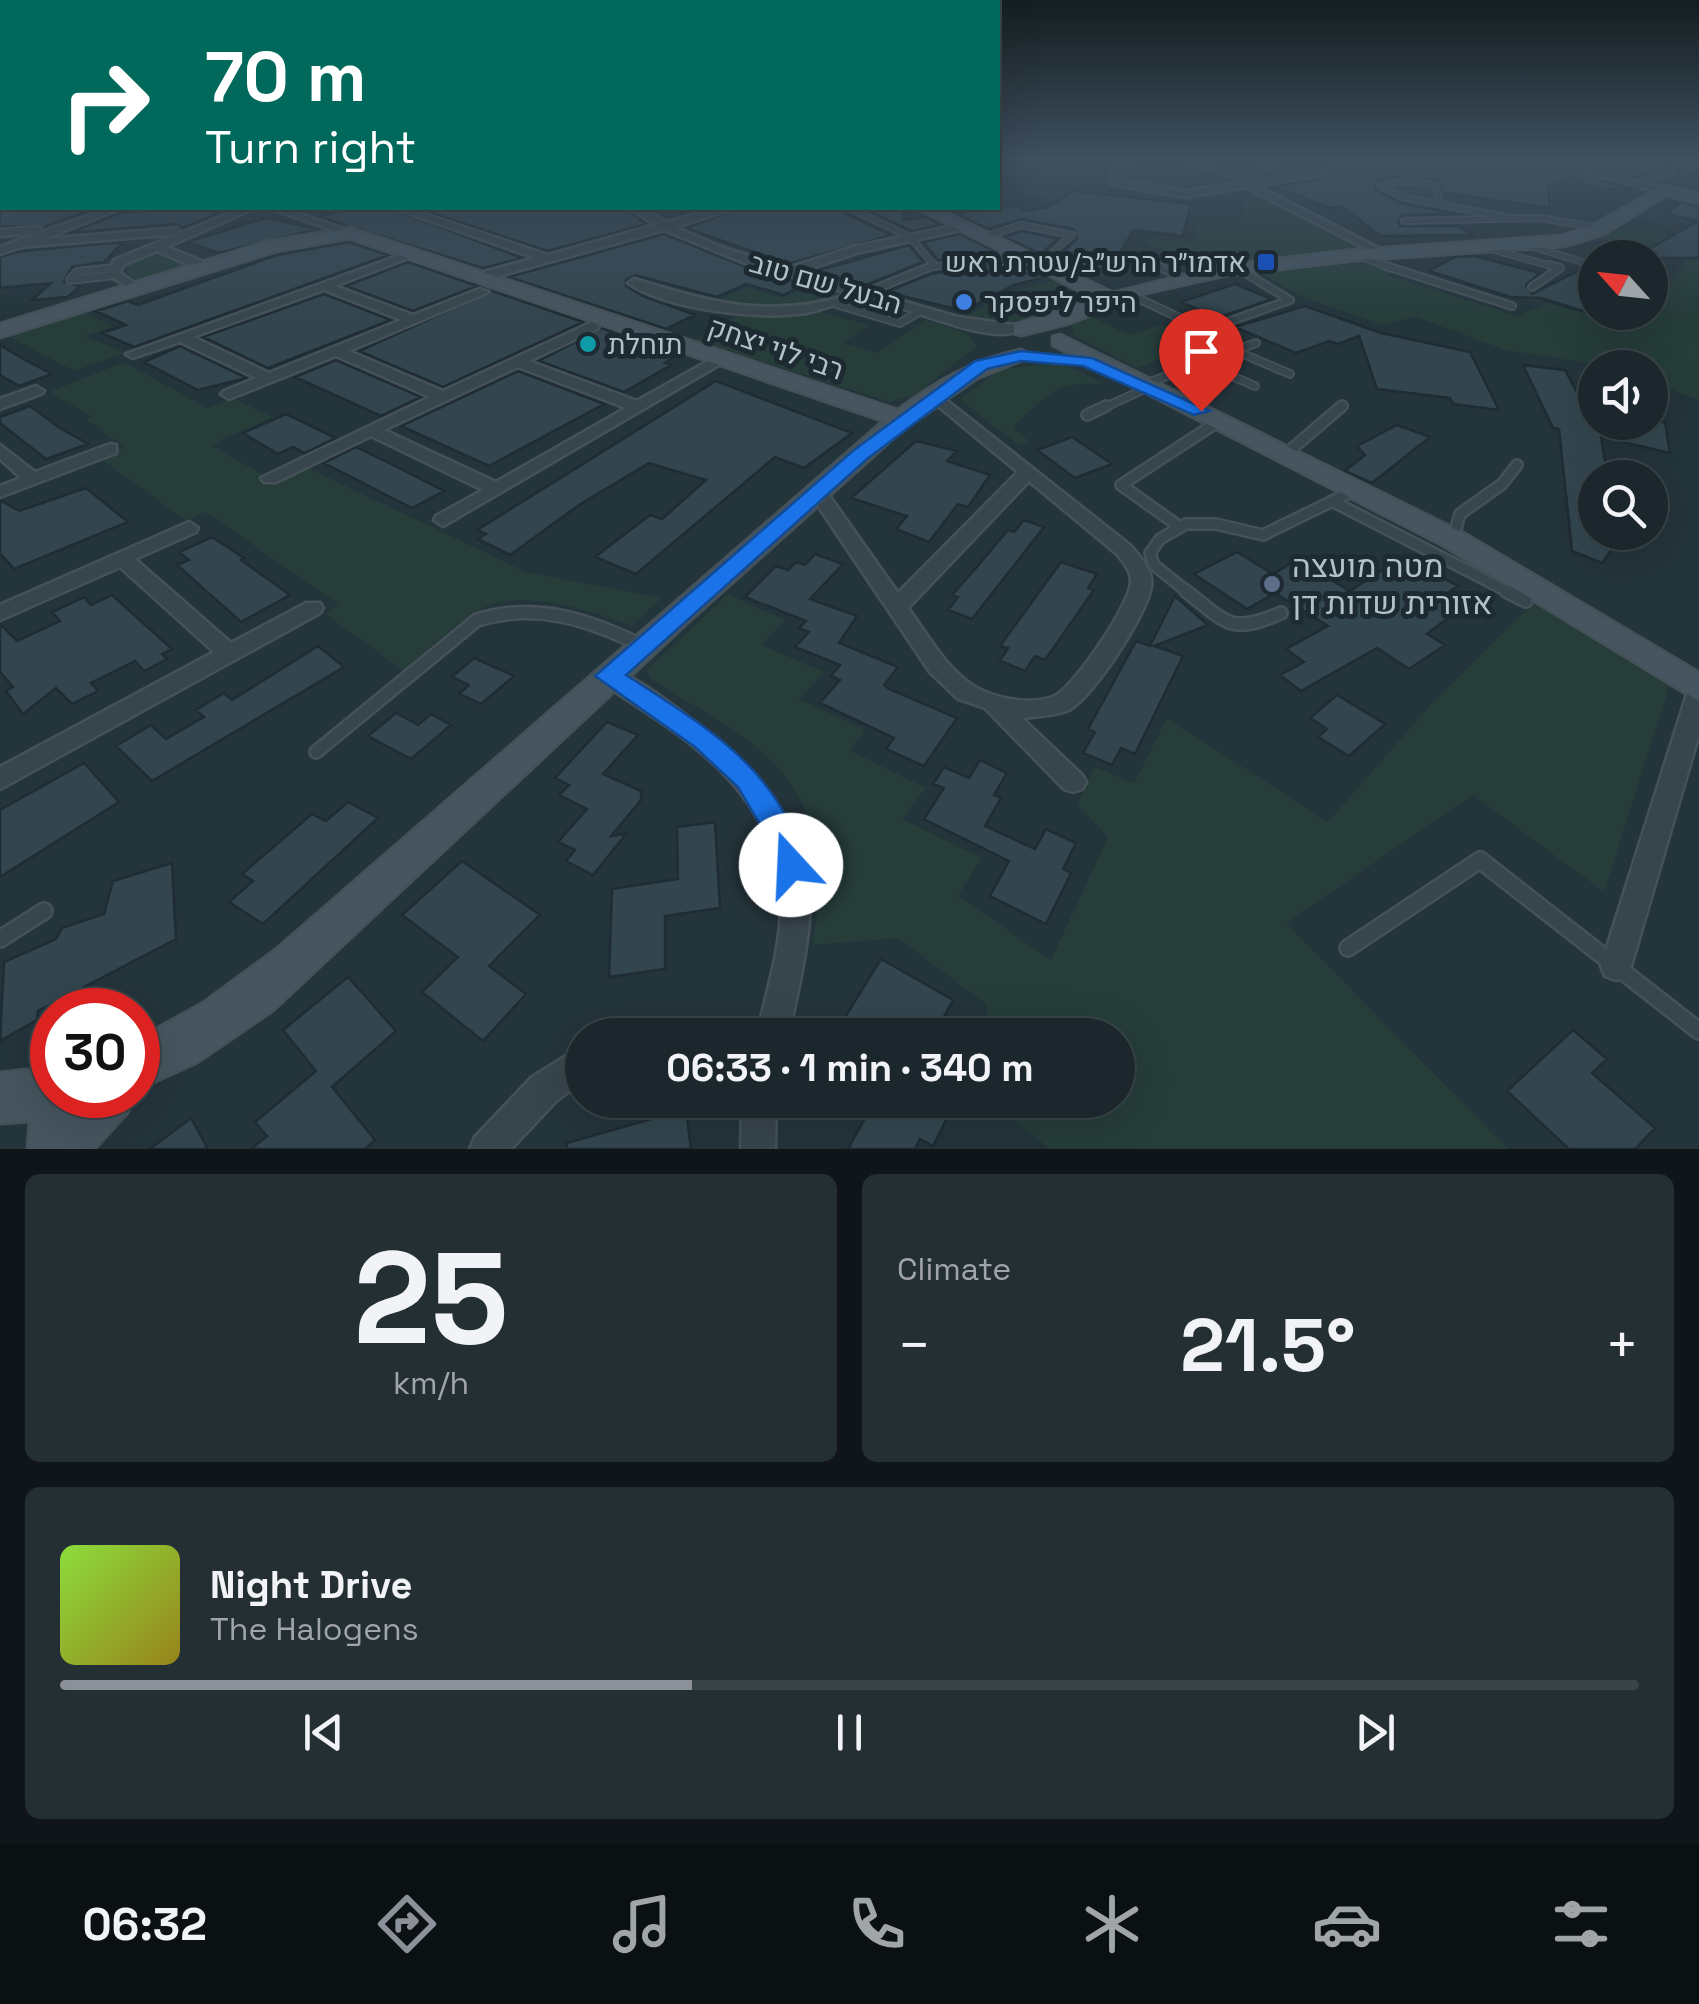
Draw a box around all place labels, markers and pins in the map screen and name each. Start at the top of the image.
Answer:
place label: אדמו״ר הרש״ב/עטרת ראש [945,244,1246,280]
marker: אדמו״ר הרש״ב/עטרת ראש [1255,251,1277,273]
place label: היפר ליפסקר [984,284,1137,320]
marker: היפר ליפסקר [953,291,975,313]
pin [1159,309,1244,412]
place label: תוחלת [608,326,683,362]
marker: תוחלת [577,333,599,355]
place label: מטה מועצה אזורית שדות דן [1292,546,1492,623]
marker: מטה מועצה אזורית שדות דן [1261,573,1283,595]

